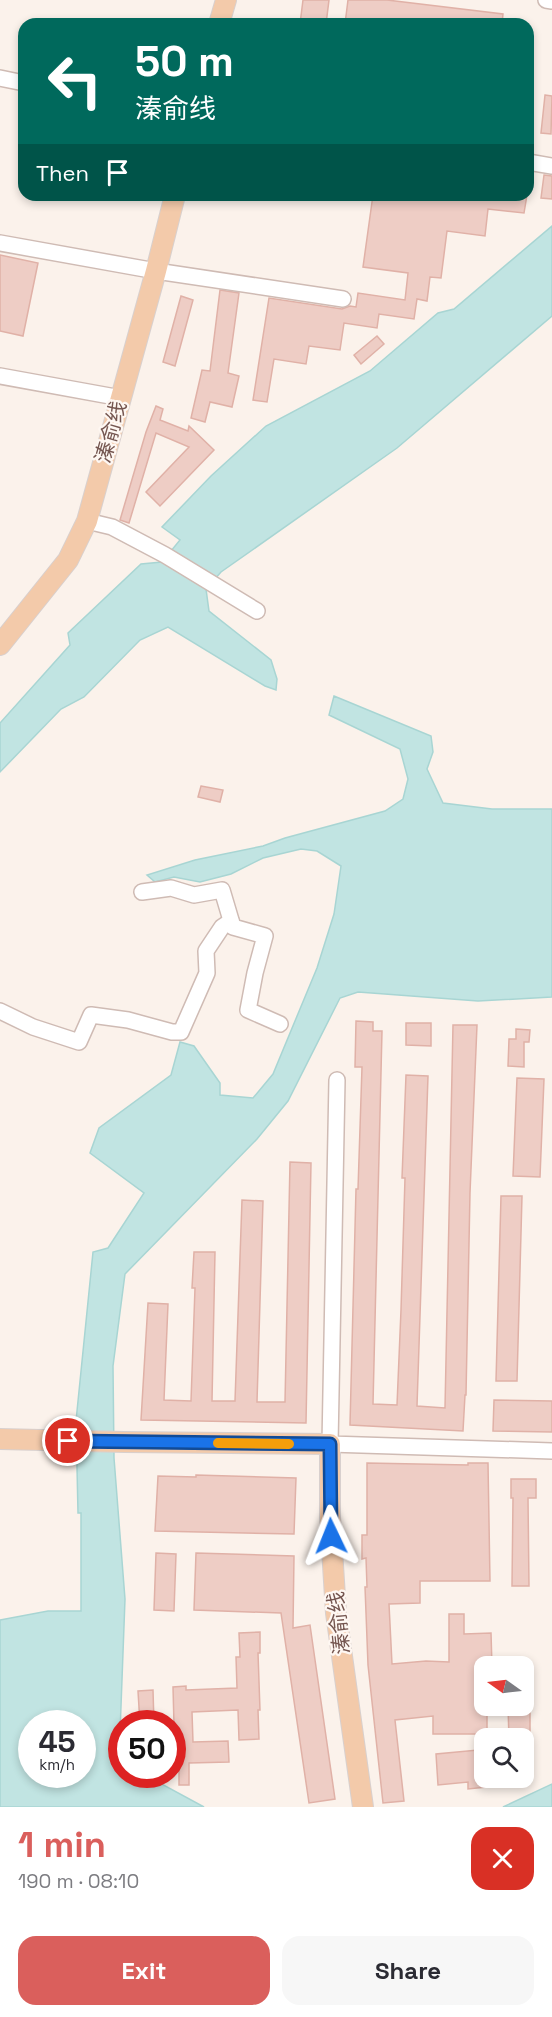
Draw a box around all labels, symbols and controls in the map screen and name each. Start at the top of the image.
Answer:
text: 50 m [135,35,234,88]
icon: left [36,42,114,120]
text: 溱俞线 [135,91,216,126]
icon: arrive [101,156,134,189]
text: Then [36,159,89,187]
street label: 溱俞线 [89,398,132,466]
pin [42,1415,93,1466]
icon: arrive [51,1424,84,1457]
position arrow [299,1504,363,1568]
street label: 溱俞线 [322,1590,355,1656]
north arrow [474,1656,534,1716]
map controls [474,1656,534,1788]
speed limit sign: 50 [108,1710,186,1788]
text: 45 [38,1722,76,1761]
button: search [474,1728,534,1788]
text: km/h [39,1755,75,1774]
text: 1 min [18,1822,106,1868]
button: close [471,1827,534,1890]
text: 190 m · 08:10 [18,1868,139,1894]
button: Exit [18,1936,270,2005]
button: Share [282,1936,534,2005]

